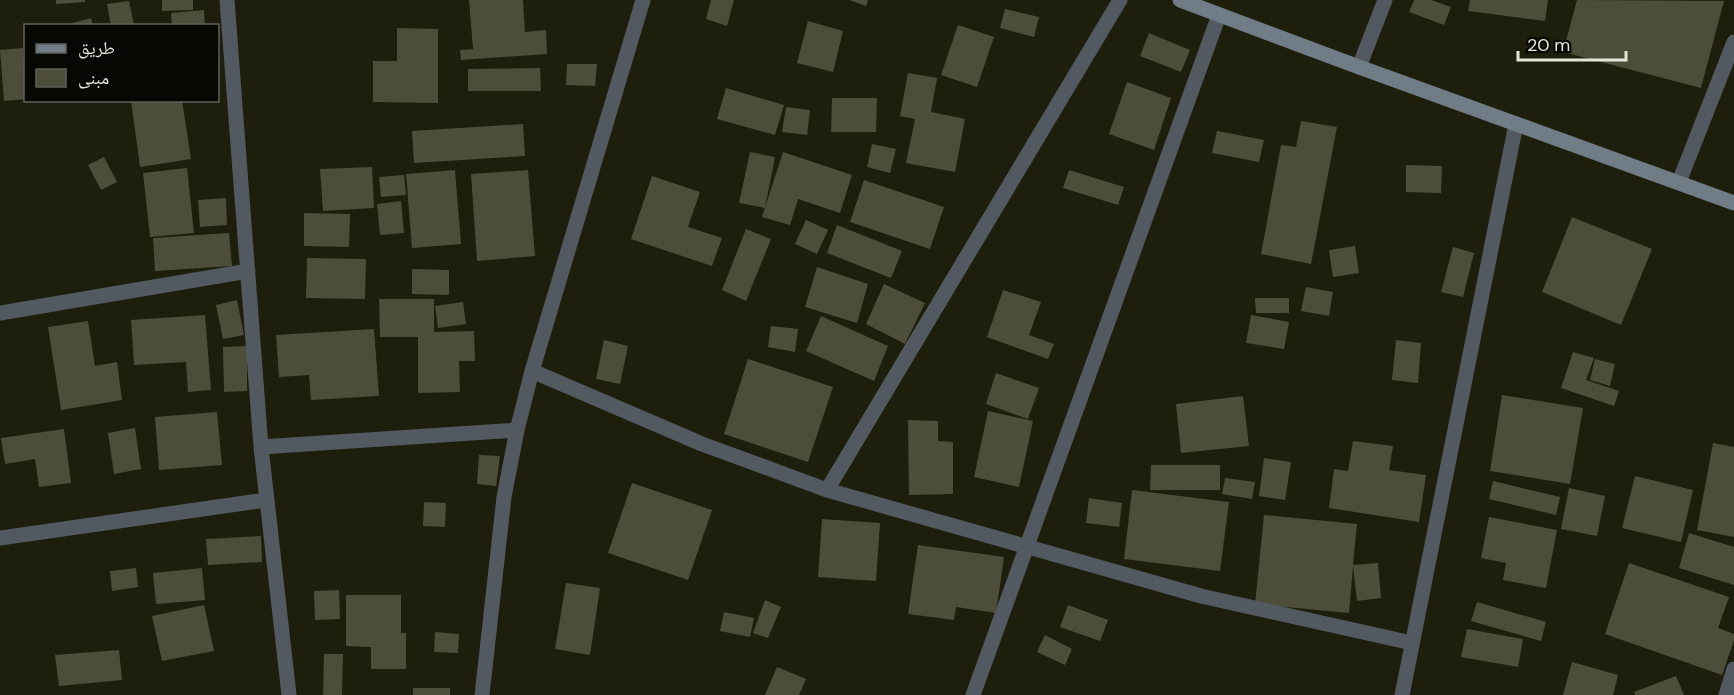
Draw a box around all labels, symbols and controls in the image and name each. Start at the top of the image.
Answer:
legend [24,24,219,102]
scale bar [1518,24,1626,62]
text: 20 m [1527,33,1570,57]
text: طريق [78,36,115,60]
text: مبنى [78,66,109,90]

